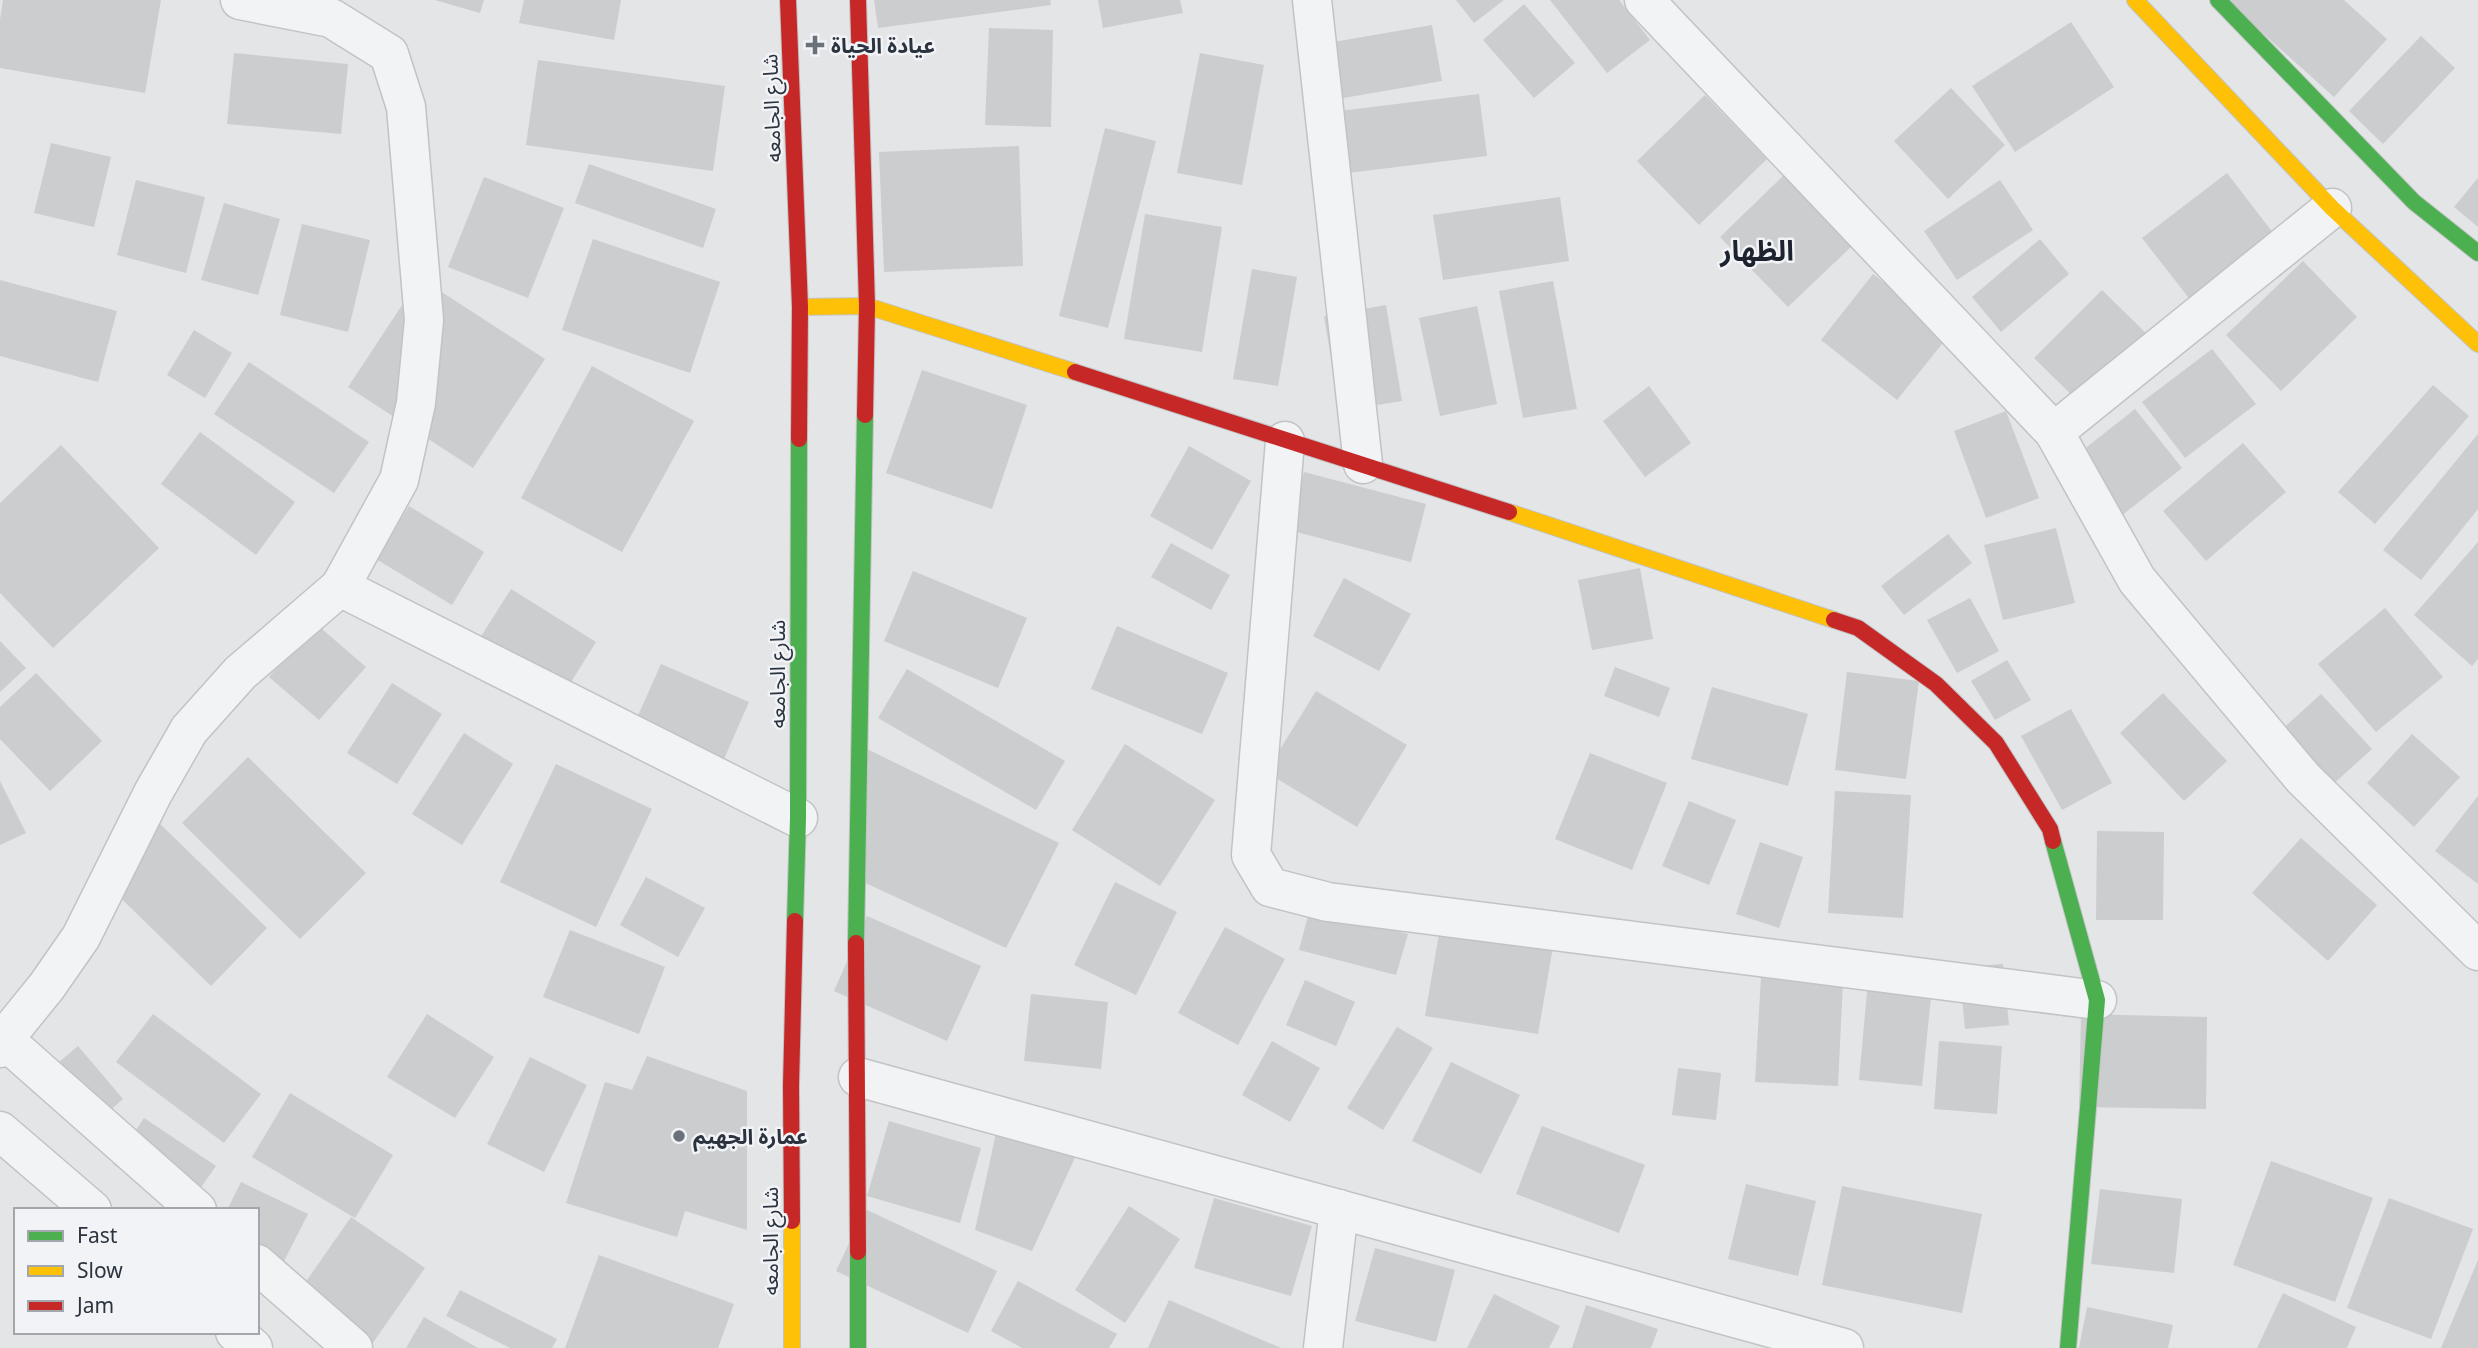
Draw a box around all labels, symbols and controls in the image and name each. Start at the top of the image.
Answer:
place label: عيادة الحياة [831,31,935,59]
marker: عيادة الحياة [805,35,825,55]
street label: شارع الجامعه [755,53,789,163]
district label: الظهار [1719,231,1794,269]
street label: شارع الجامعه [763,620,793,728]
place label: عمارة الجهيم [693,1122,808,1152]
marker: عمارة الجهيم [671,1128,687,1144]
street label: شارع الجامعه [756,1187,786,1295]
legend [14,1208,259,1334]
text: Fast [77,1221,118,1249]
text: Slow [77,1256,123,1284]
text: Jam [75,1291,114,1319]

